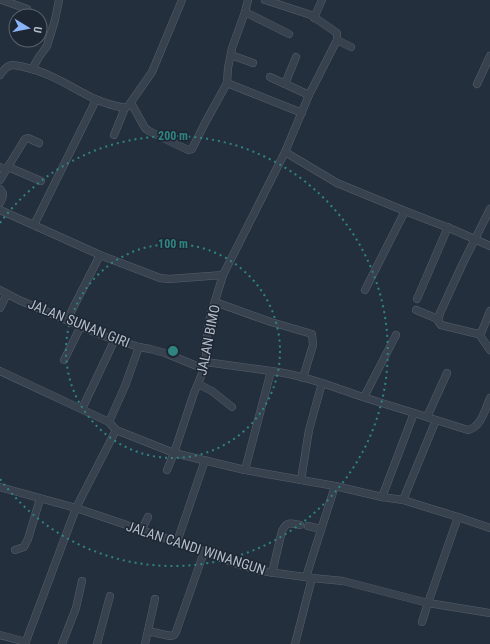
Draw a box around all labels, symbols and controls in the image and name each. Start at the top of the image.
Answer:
north arrow [8,8,48,48]
text: U [30,25,44,34]
text: 200 m [158,129,188,143]
text: 100 m [158,237,188,251]
street label: JALAN SUNAN GIRI [26,295,132,351]
street label: JALAN BIMO [193,303,223,377]
centre of rings [166,344,180,358]
street label: JALAN CANDI WINANGUN [124,518,268,578]

